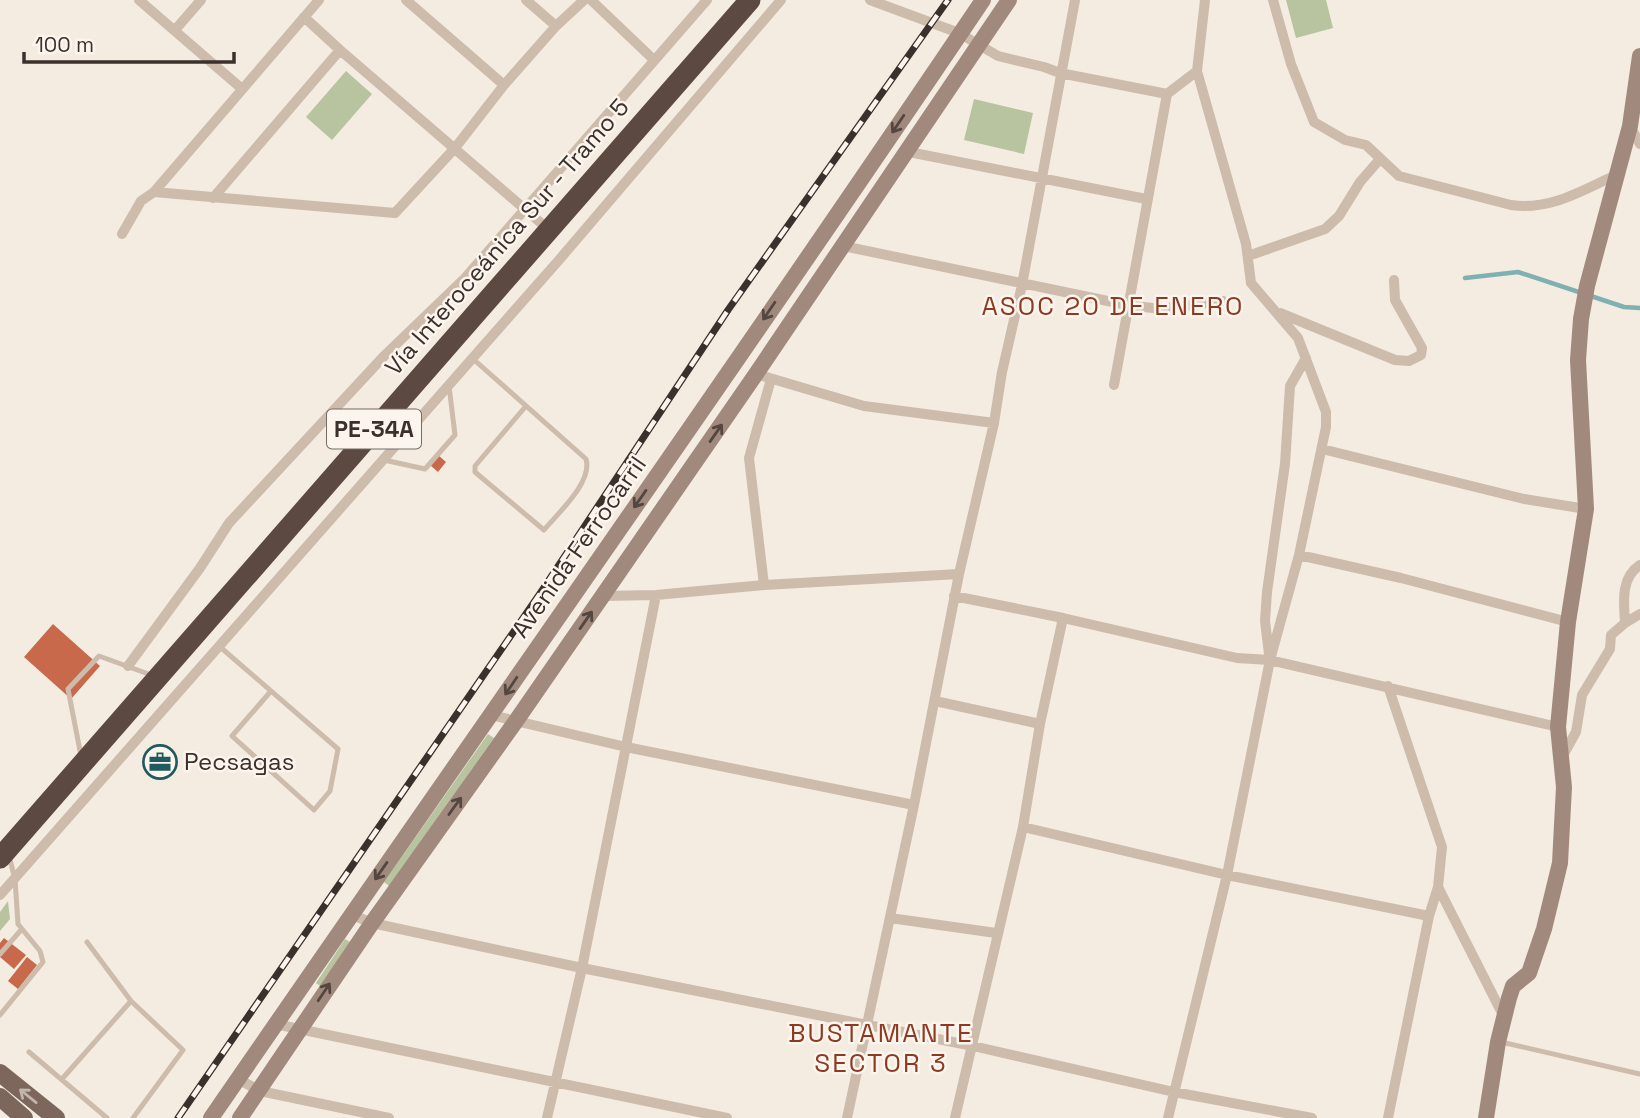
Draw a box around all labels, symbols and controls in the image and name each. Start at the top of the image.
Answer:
scale bar [24,21,234,65]
text: 100 m [35,31,94,58]
street label: Vía Interoceánica Sur - Tramo 5 [378,92,635,382]
one-way arrow [891,114,905,133]
district label: ASOC 20 DE ENERO [982,289,1244,323]
one-way arrow [762,301,776,321]
road number: PE-34A [327,410,421,448]
one-way arrow [709,424,723,443]
street label: Avenida Ferrocarril [504,450,653,644]
one-way arrow [633,489,647,508]
one-way arrow [579,611,593,630]
one-way arrow [504,676,518,695]
office icon: Pecsagas [141,743,179,781]
place label: Pecsagas [184,746,294,777]
one-way arrow [448,797,462,816]
one-way arrow [374,861,388,880]
one-way arrow [317,983,331,1002]
district label: BUSTAMANTE SECTOR 3 [788,1016,974,1080]
one-way arrow [19,1088,37,1103]

